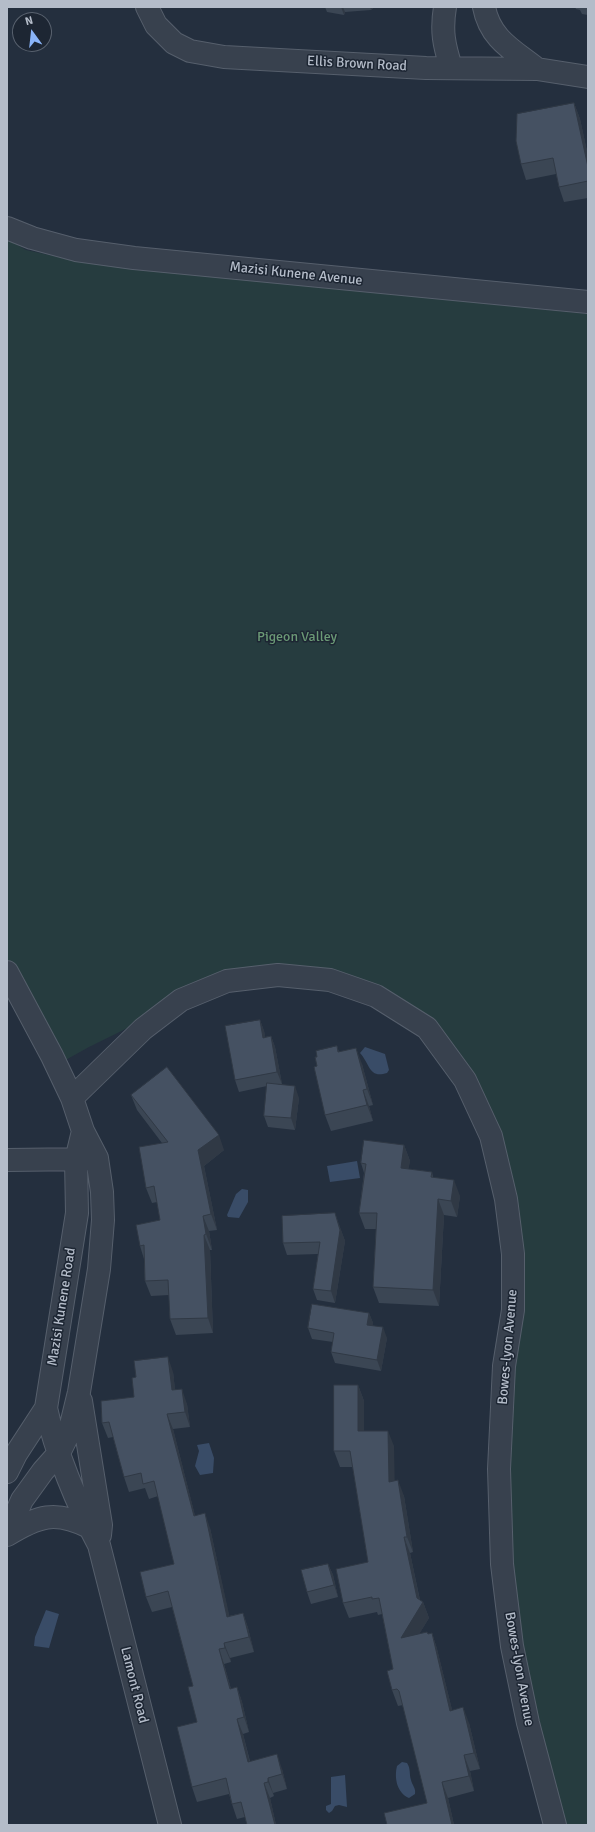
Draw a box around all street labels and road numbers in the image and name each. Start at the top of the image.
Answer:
street label: Ellis Brown Road [307,53,407,75]
street label: Mazisi Kunene Avenue [229,259,363,289]
street label: Mazisi Kunene Road [44,1247,80,1367]
street label: Bowes-lyon Avenue [495,1289,521,1405]
street label: Bowes-lyon Avenue [501,1611,537,1727]
street label: Lamont Road [116,1645,152,1725]

